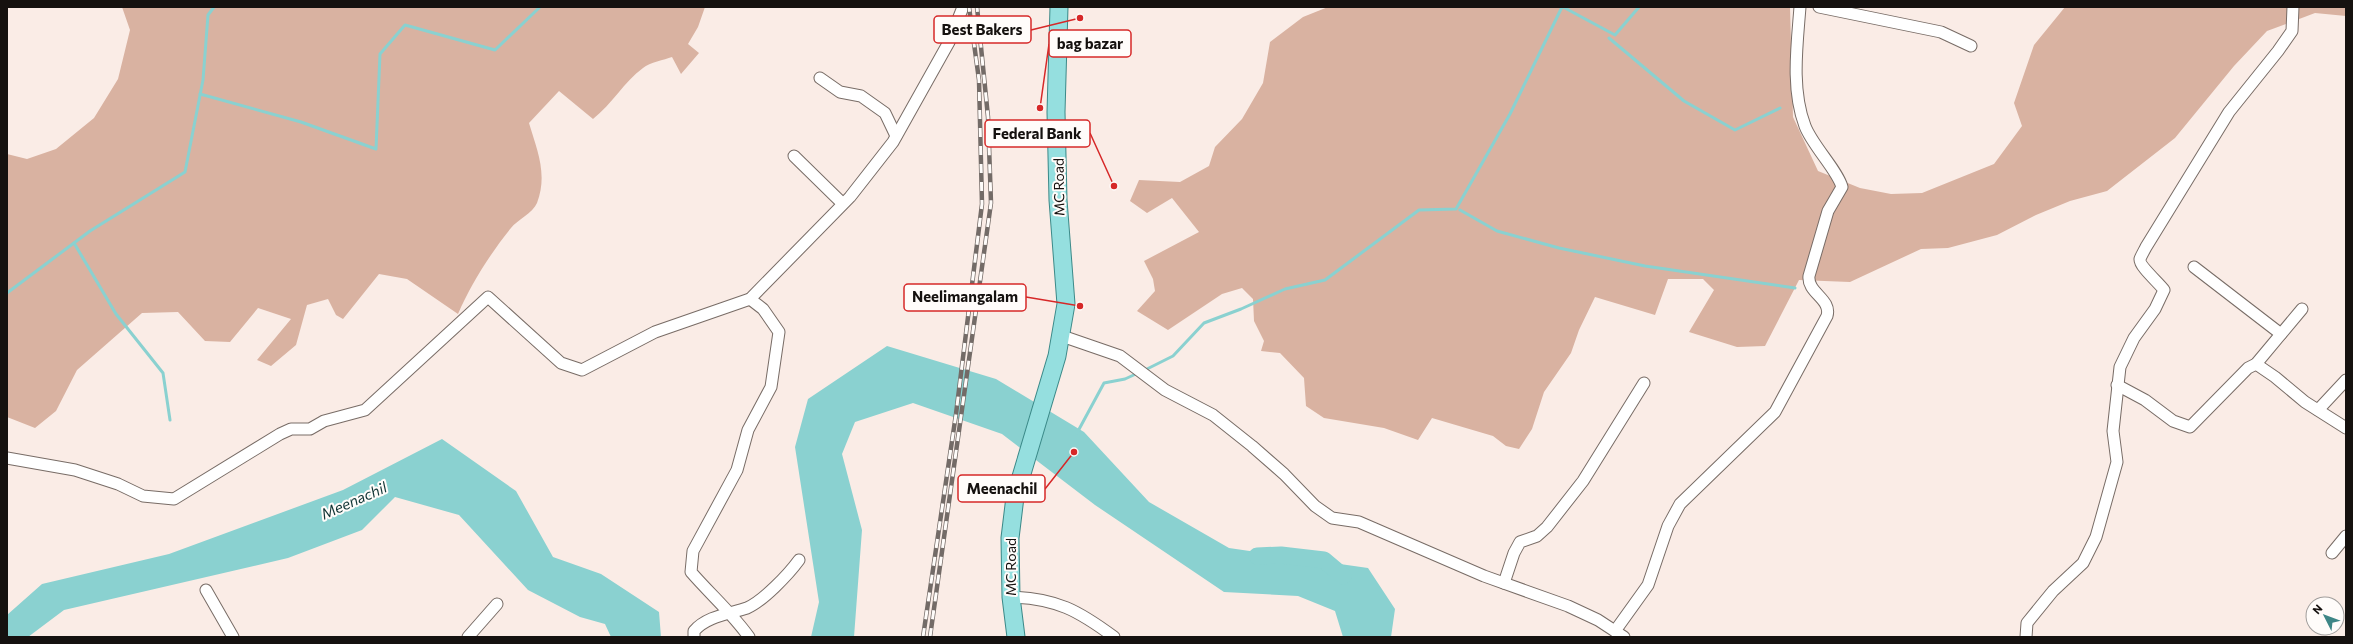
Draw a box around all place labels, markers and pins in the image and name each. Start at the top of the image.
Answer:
callout: Best Bakers [934,16,1031,43]
callout: bag bazar [1049,30,1131,57]
callout: Federal Bank [985,120,1090,147]
callout: Neelimangalam [904,284,1026,311]
callout: Meenachil [958,475,1045,502]

